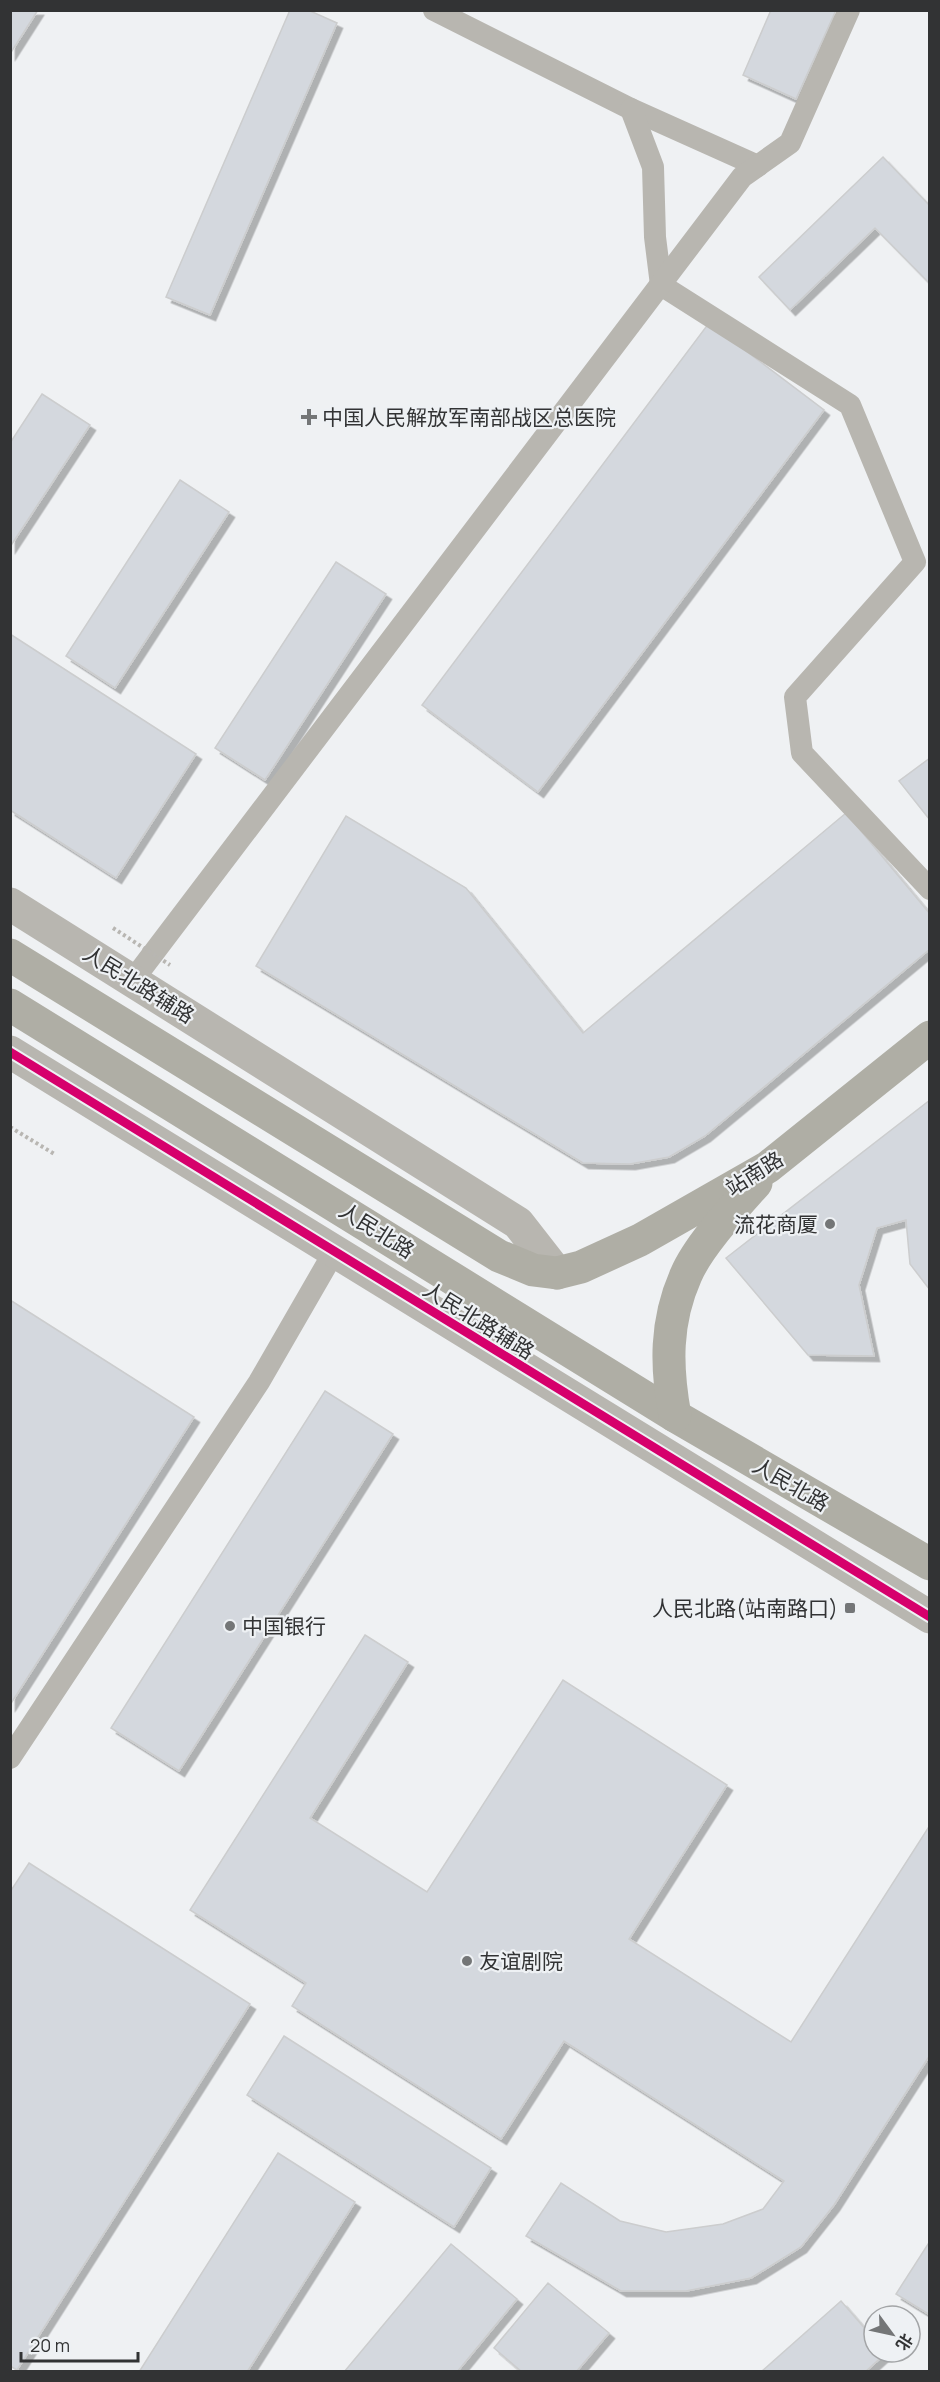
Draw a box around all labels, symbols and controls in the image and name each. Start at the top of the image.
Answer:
place label: 中国人民解放军南部战区总医院 [322,403,616,431]
marker: 中国人民解放军南部战区总医院 [300,408,318,426]
street label: 人民北路辅路 [78,939,200,1029]
street label: 站南路 [720,1144,788,1202]
street label: 人民北路 [334,1196,420,1264]
place label: 流花商厦 [734,1210,818,1238]
marker: 流花商厦 [823,1217,837,1231]
street label: 人民北路辅路 [418,1275,540,1365]
street label: 人民北路 [748,1451,834,1517]
place label: 人民北路(站南路口) [652,1594,838,1622]
marker: 人民北路(站南路口) [843,1601,857,1615]
place label: 中国银行 [242,1612,326,1640]
marker: 中国银行 [223,1619,237,1633]
place label: 友谊剧院 [479,1947,563,1975]
marker: 友谊剧院 [460,1954,474,1968]
north arrow [862,2304,922,2364]
scale bar [21,2325,138,2363]
text: 北 [891,2329,918,2355]
text: 20 m [30,2333,70,2357]

